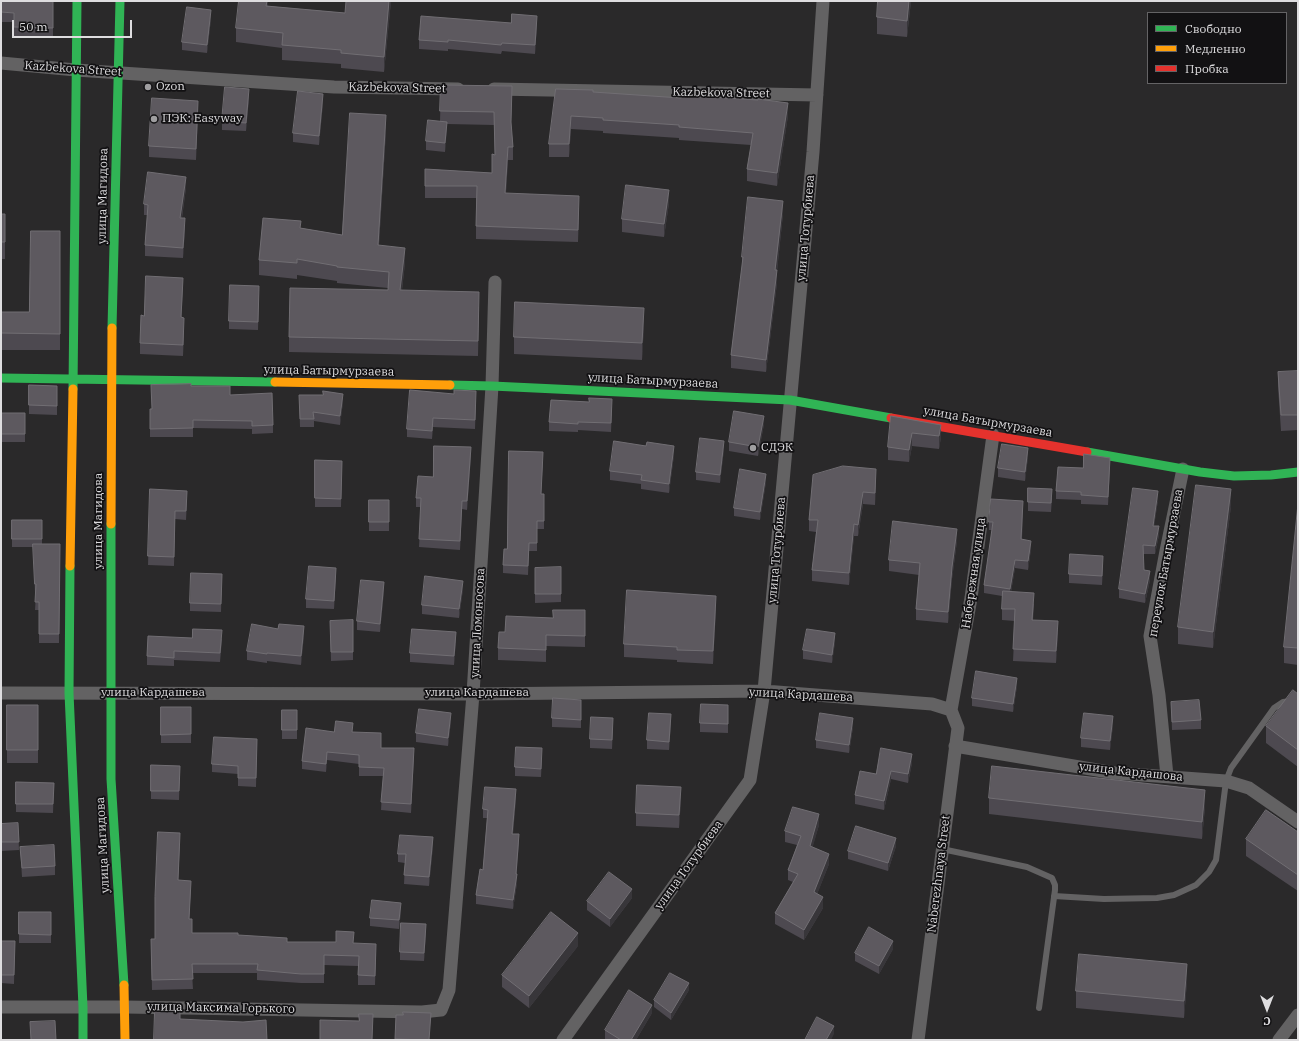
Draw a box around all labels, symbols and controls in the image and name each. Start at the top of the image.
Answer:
scale bar [14,12,134,38]
legend [1147,12,1287,84]
text: 50 m [19,19,48,34]
text: Свободно [1185,21,1242,36]
text: Медленно [1185,41,1246,56]
street label: Kazbekova Street [24,58,122,80]
text: Пробка [1185,61,1229,76]
place label: Ozon [156,80,185,94]
street label: Kazbekova Street [348,80,446,96]
marker: Ozon [143,82,153,92]
street label: Kazbekova Street [672,85,770,101]
place label: ПЭК: Easyway [162,112,242,126]
marker: ПЭК: Easyway [149,114,159,124]
street label: улица Магидова [95,148,111,244]
street label: улица Тотурбиева [794,174,818,282]
street label: улица Батырмурзаева [264,363,394,379]
street label: улица Батырмурзаева [587,370,719,392]
street label: улица Батырмурзаева [922,404,1054,440]
place label: СДЭК [761,441,793,455]
marker: СДЭК [748,443,758,453]
street label: улица Магидова [92,473,106,569]
street label: переулок Батырмурзаева [1146,488,1186,638]
street label: улица Тотурбиева [765,496,789,604]
street label: Набережная улица [959,516,989,630]
street label: улица Ломоносова [468,568,488,678]
street label: улица Кардашева [749,685,853,705]
street label: улица Кардашева [101,686,205,700]
street label: улица Кардашева [425,686,529,700]
street label: улица Кардашова [1078,759,1184,785]
street label: улица Магидова [93,796,113,894]
street label: Naberezhnaya Street [925,815,953,933]
street label: улица Тотурбиева [652,818,726,912]
north arrow [1247,989,1287,1029]
street label: улица Максима Горького [147,1000,295,1016]
text: С [1263,1014,1271,1028]

